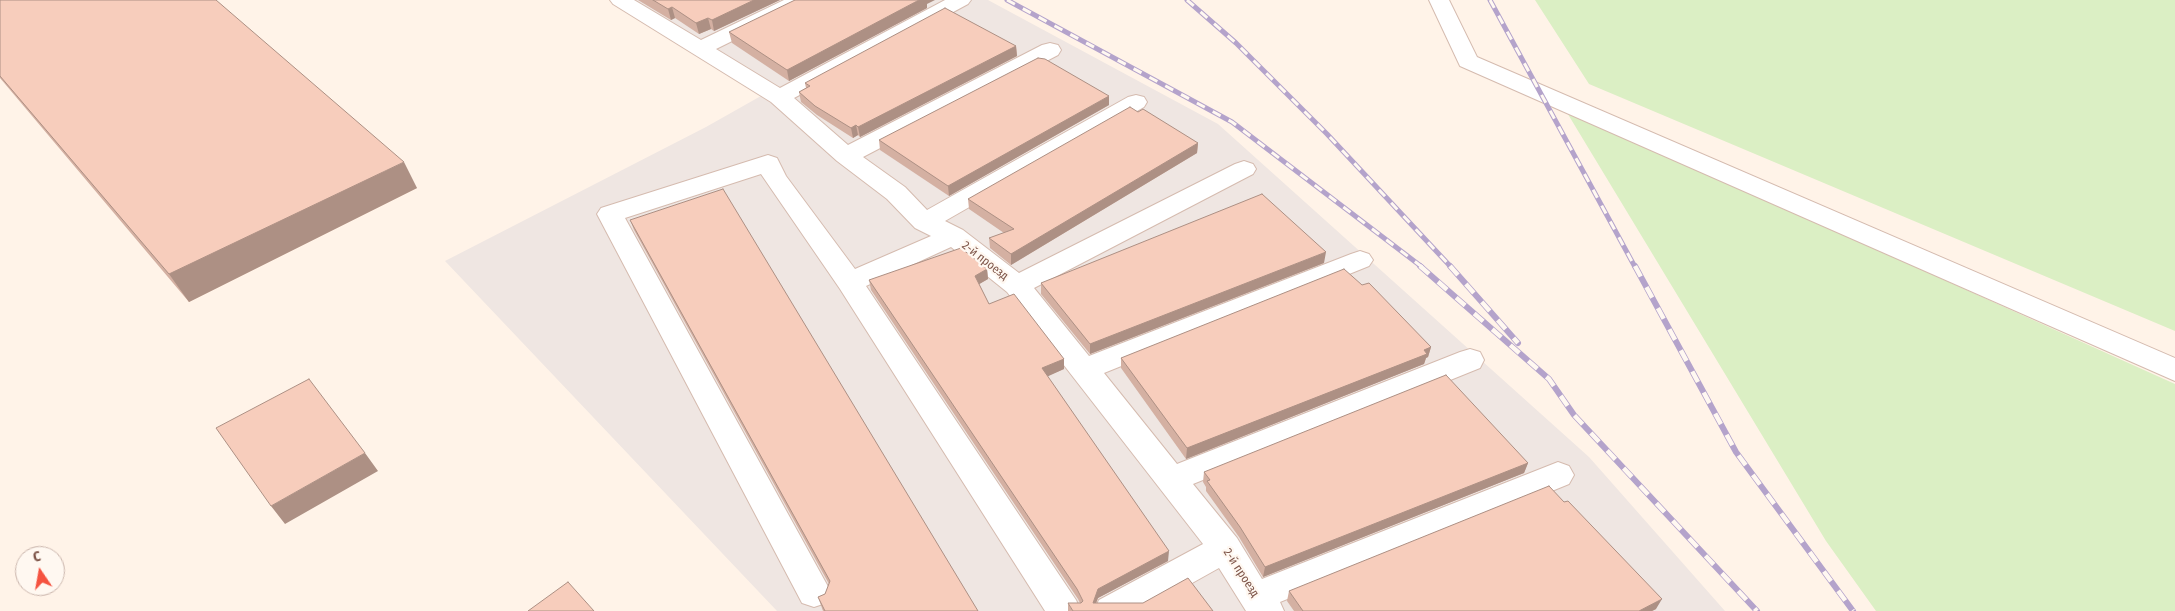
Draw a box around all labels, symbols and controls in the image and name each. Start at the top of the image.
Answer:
street label: 2-й проезд [959,238,1011,284]
north arrow [15,546,65,596]
street label: 2-й проезд [1220,546,1262,600]
text: С [32,548,42,566]

